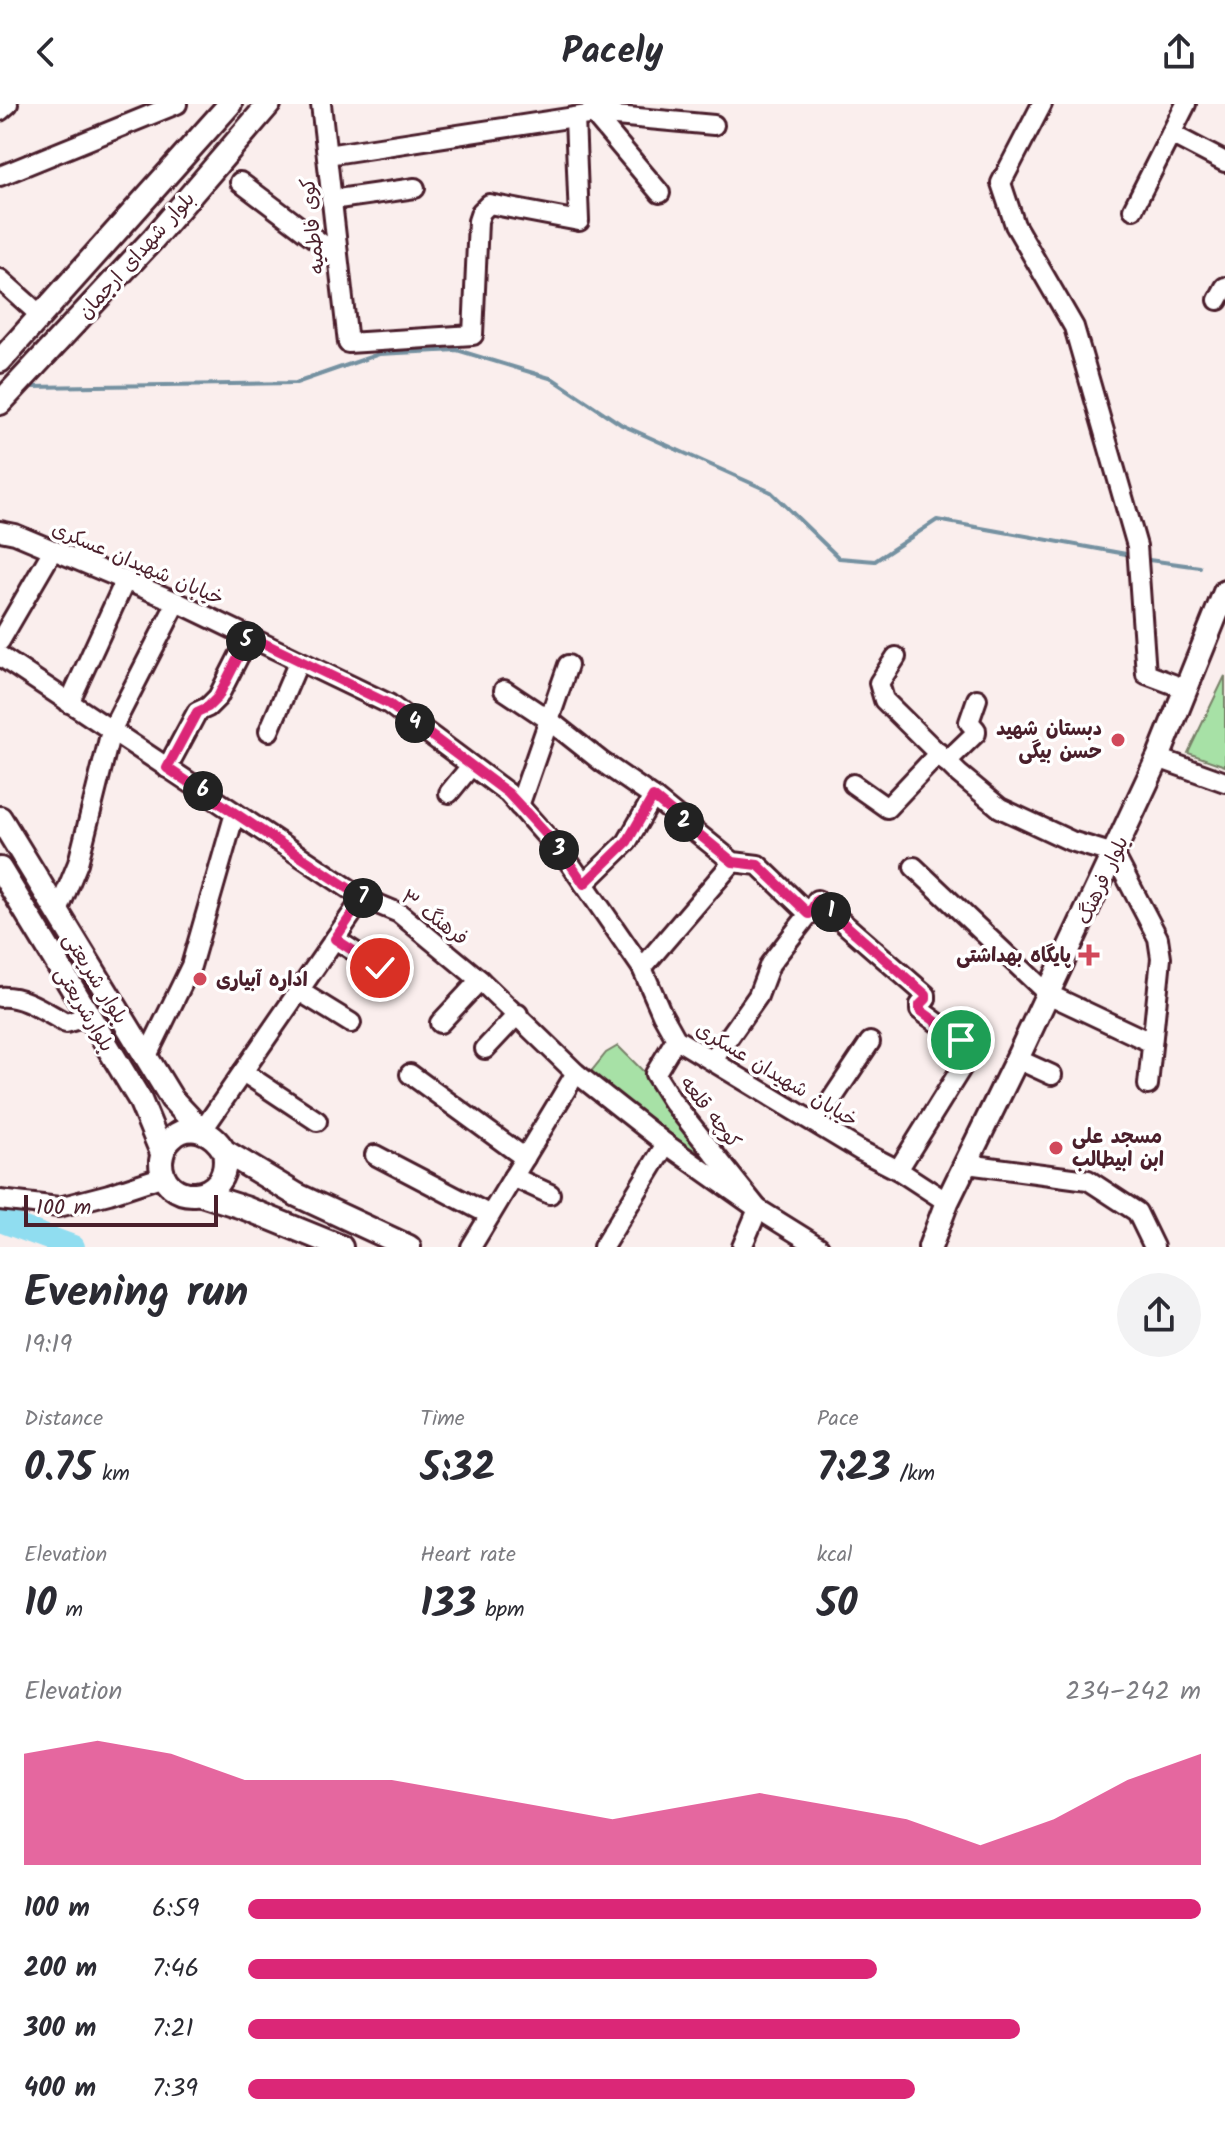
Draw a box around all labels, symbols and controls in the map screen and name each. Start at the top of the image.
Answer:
text: Pacely [562,24,663,81]
icon: back [24,30,68,74]
icon: share [1157,30,1201,74]
street label: کوی فاطمیه [293,176,335,276]
street label: بلوار شهدای ارجمان [71,185,204,328]
street label: خیابان شهیدان عسکری [46,514,228,616]
pin: 5 [226,621,266,661]
text: 5 [240,623,252,658]
pin: 4 [395,703,435,743]
text: 4 [409,705,421,740]
place label: دبستان شهید حسن بیگی [996,714,1102,769]
marker: دبستان شهید حسن بیگی [1109,731,1127,749]
pin: 6 [183,771,223,811]
text: 6 [197,773,209,808]
pin: 2 [664,802,704,842]
text: 2 [678,804,690,839]
pin: 3 [539,830,579,870]
street label: بلوار فرهنگ [1069,831,1138,931]
text: 3 [553,832,565,867]
pin: 7 [343,878,383,918]
text: 7 [358,880,368,915]
street label: فرهنگ ۳ [393,882,474,955]
pin: 1 [811,892,851,932]
text: 1 [828,894,834,929]
street label: بلوار شریعتی [53,927,135,1031]
pin [346,934,414,1002]
place label: پایگاه بهداشتی [956,941,1071,973]
marker: پایگاه بهداشتی [1078,944,1100,966]
icon: check [358,946,402,990]
street label: بلوارشریعتی [45,961,121,1059]
place label: اداره آبیاری [216,965,308,997]
marker: اداره آبیاری [191,970,209,988]
pin [927,1006,995,1074]
street label: خیابان شهیدان عسکری [689,1015,863,1137]
icon: arrive [939,1018,983,1062]
street label: کوچه قلعه [671,1070,748,1156]
place label: مسجد علی ابن ابیطالب [1072,1122,1164,1177]
marker: مسجد علی ابن ابیطالب [1047,1139,1065,1157]
scale bar [24,1191,218,1227]
text: 100 m [36,1191,91,1226]
text: Evening run [24,1259,248,1329]
button: share [1117,1273,1201,1357]
text: 19:19 [24,1324,72,1366]
text: Distance [24,1402,103,1437]
text: Time [420,1402,465,1437]
text: Pace [817,1402,859,1437]
text: 0.75 [24,1437,93,1501]
text: 5:32 [420,1437,496,1501]
text: 7:23 [817,1437,891,1501]
text: km [93,1457,130,1492]
text: /km [891,1457,935,1492]
text: Elevation [24,1538,107,1573]
text: Heart rate [420,1538,516,1573]
text: kcal [817,1538,852,1573]
text: 10 [24,1573,57,1637]
text: 133 [420,1573,476,1637]
text: 50 [817,1573,857,1637]
text: m [57,1593,83,1628]
text: bpm [476,1593,525,1628]
text: Elevation [24,1671,122,1713]
text: 234–242 m [1065,1671,1201,1713]
text: 100 m [24,1888,90,1930]
text: 6:59 [152,1888,200,1930]
text: 200 m [24,1948,97,1990]
text: 7:46 [152,1948,199,1990]
text: 300 m [24,2008,96,2050]
text: 7:21 [152,2008,194,2050]
text: 400 m [24,2068,96,2110]
text: 7:39 [152,2068,198,2110]

